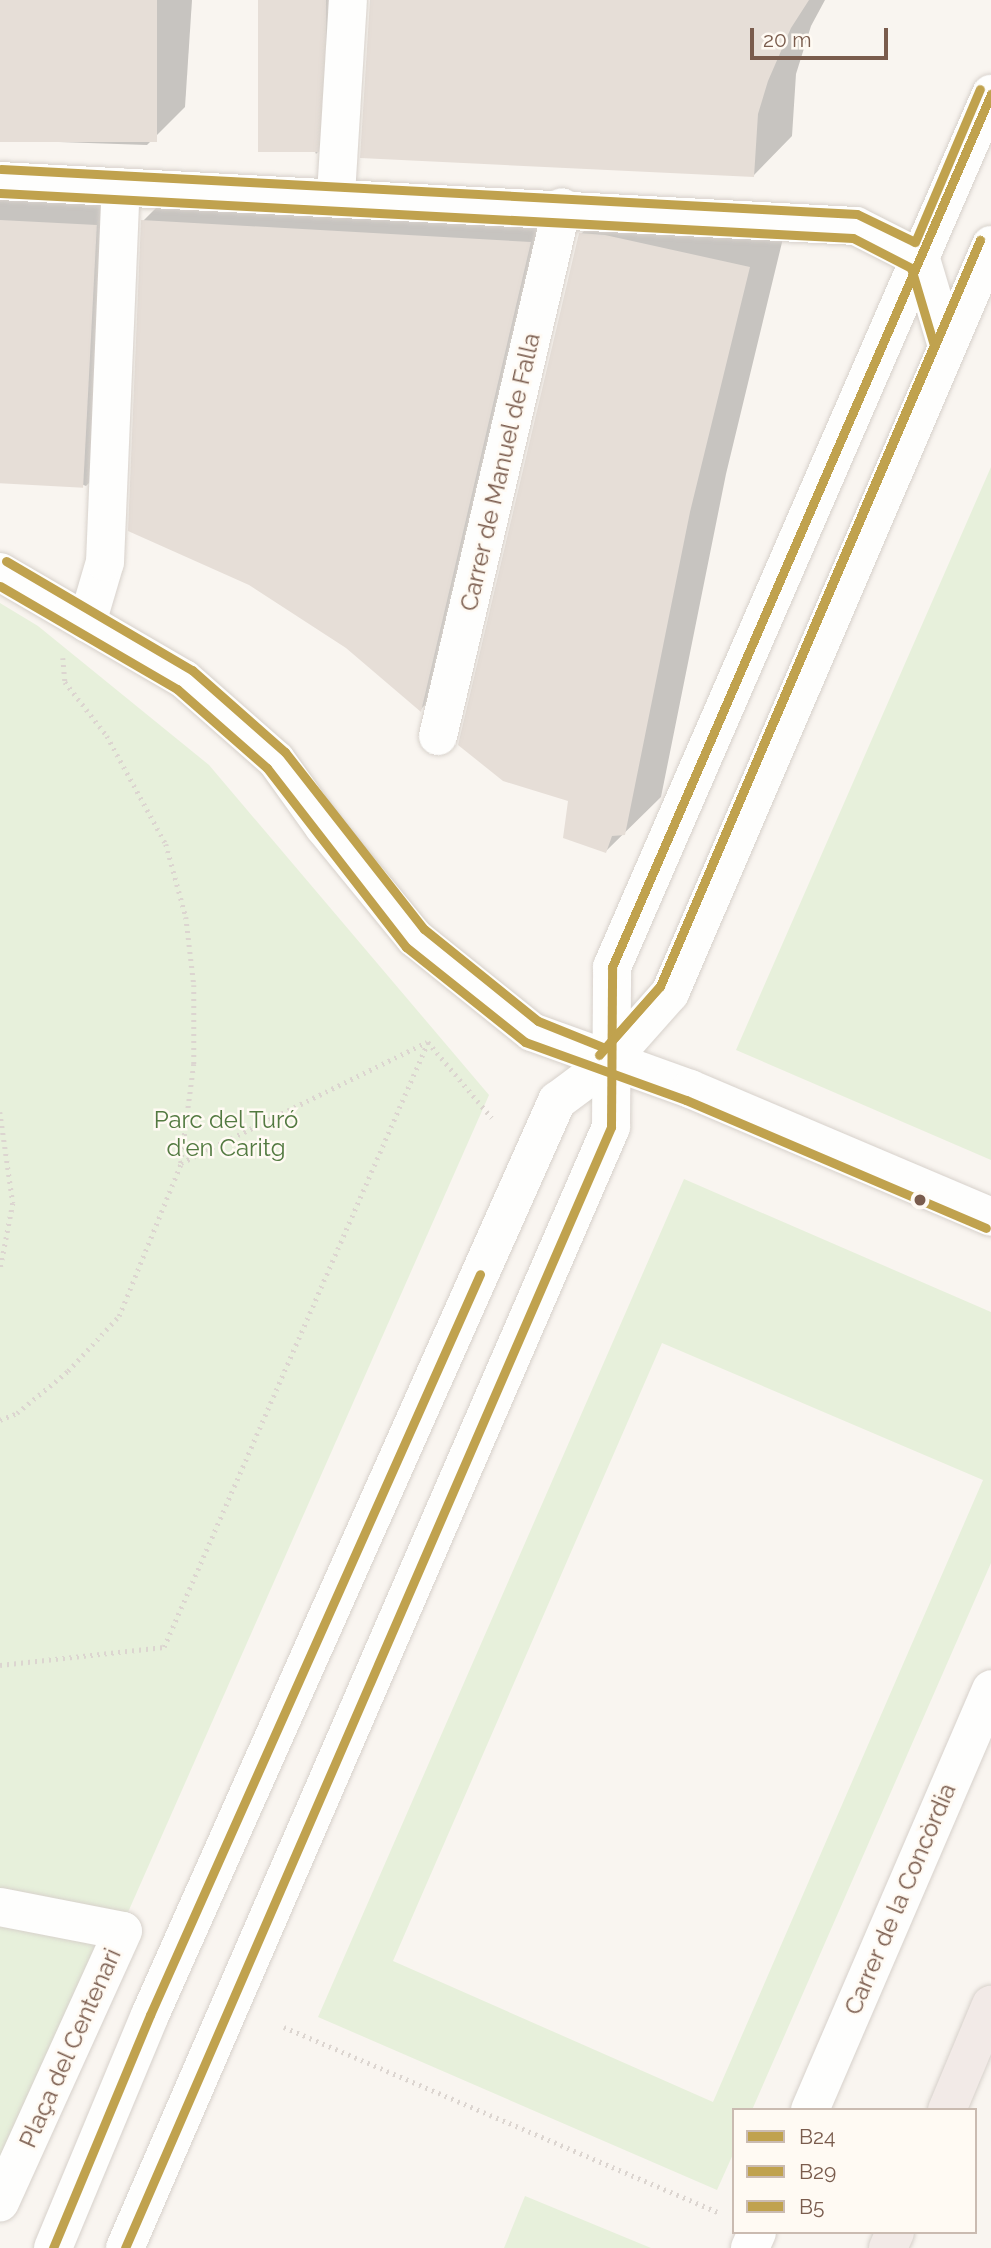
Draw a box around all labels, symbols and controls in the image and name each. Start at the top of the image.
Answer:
scale bar [753,14,891,58]
text: 20 m [763,27,811,52]
street label: Carrer de Manuel de Falla [454,330,546,614]
park label: Parc del Turó d'en Caritg [153,1106,299,1162]
unlabelled marker [913,1193,927,1207]
street label: Carrer de la Concòrdia [838,1779,962,2019]
street label: Plaça del Centenari [13,1944,127,2152]
legend [732,2108,977,2234]
text: B24 [799,2124,835,2149]
text: B29 [799,2159,836,2184]
text: B5 [799,2194,824,2219]

